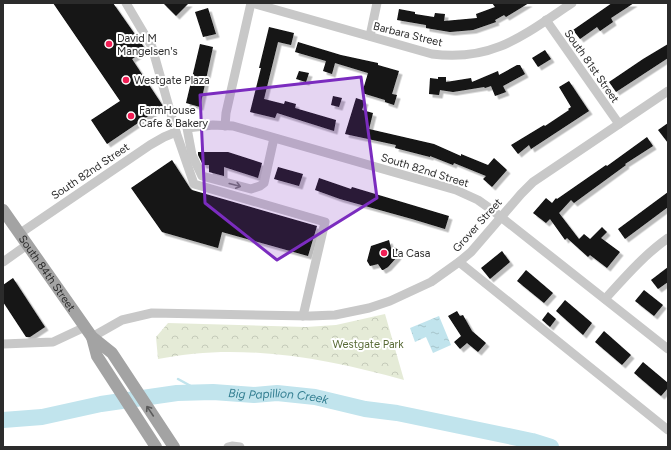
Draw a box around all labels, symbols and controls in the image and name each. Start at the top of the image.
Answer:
street label: Barbara Street [372,20,444,49]
street label: South 81st Street [561,27,622,105]
place label: David M Mangelsen's [117,32,178,58]
marker: David M Mangelsen's [104,39,114,49]
place label: Westgate Plaza [134,74,210,87]
marker: Westgate Plaza [121,75,131,85]
place label: FarmHouse Cafe & Bakery [139,104,208,130]
marker: FarmHouse Cafe & Bakery [126,111,136,121]
street label: South 82nd Street [49,140,132,202]
street label: South 82nd Street [379,151,470,190]
one-way arrow [228,182,241,189]
street label: Grover Street [450,196,505,255]
street label: South 84th Street [16,233,78,314]
place label: La Casa [392,247,430,260]
marker: La Casa [379,248,389,258]
park label: Westgate Park [332,338,404,351]
water label: Big Papillion Creek [228,386,331,407]
one-way arrow [146,406,154,417]

